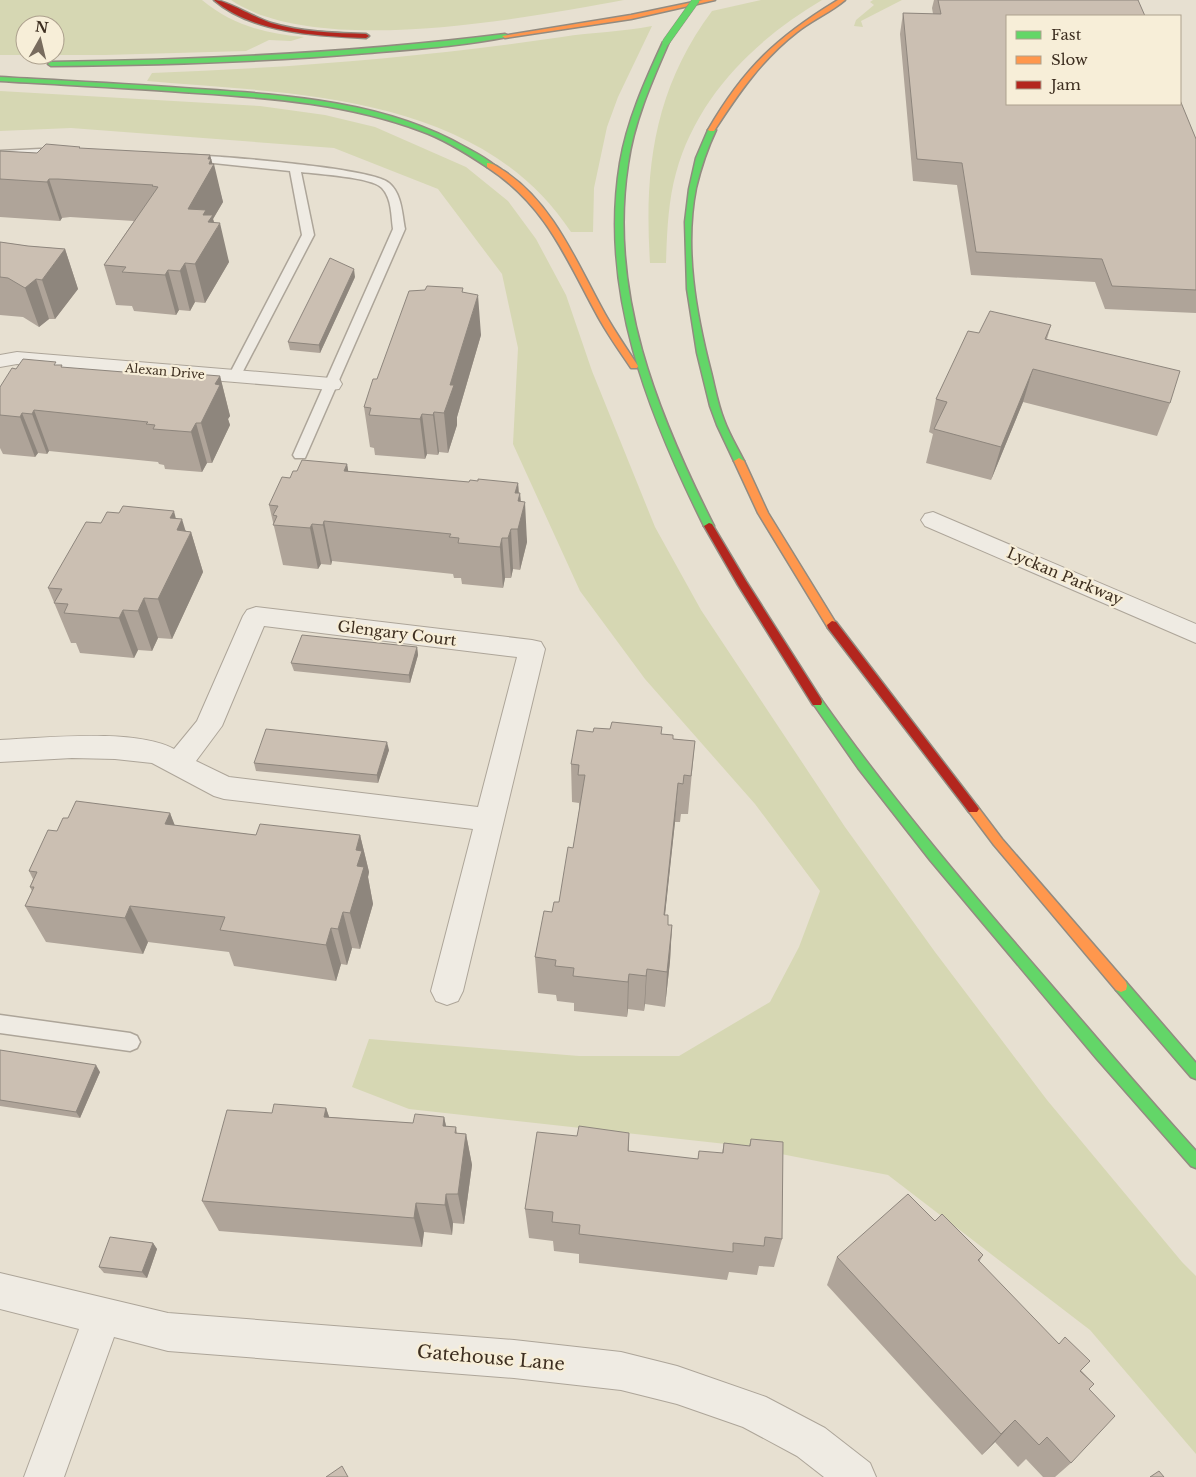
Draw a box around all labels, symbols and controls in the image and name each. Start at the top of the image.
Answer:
north arrow [15,15,65,65]
legend [1006,15,1181,105]
text: N [34,17,50,37]
text: Fast [1051,25,1082,44]
text: Slow [1051,50,1088,69]
text: Jam [1049,75,1081,94]
street label: Alexan Drive [124,360,206,382]
street label: Lyckan Parkway [1004,543,1126,609]
street label: Glengary Court [337,616,458,650]
street label: Gatehouse Lane [416,1341,566,1375]

